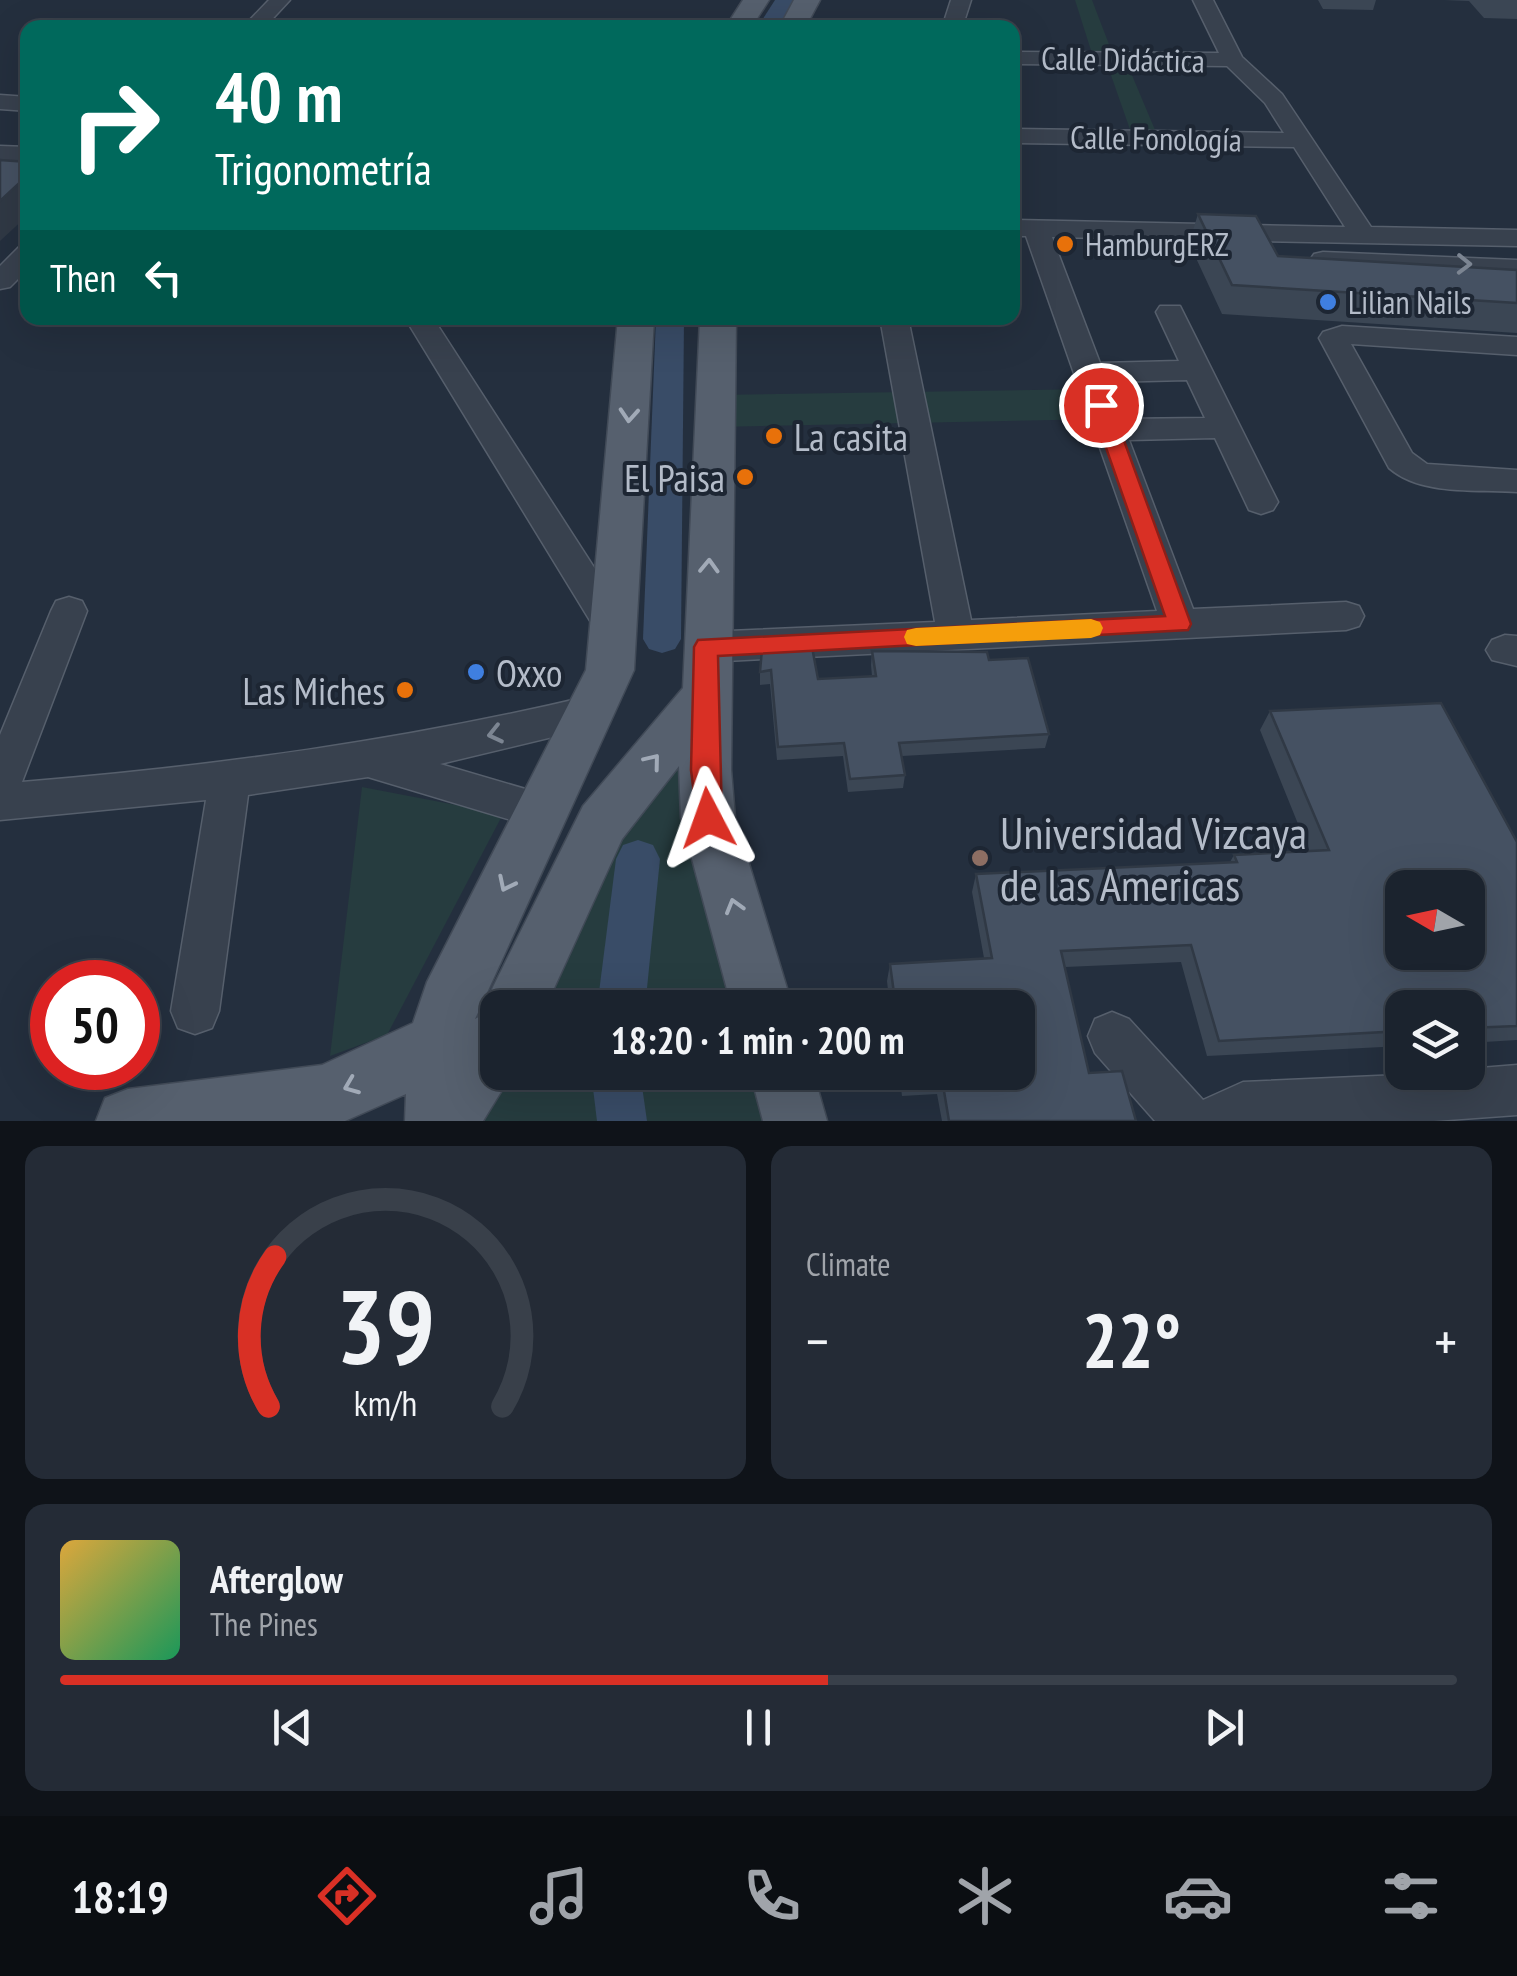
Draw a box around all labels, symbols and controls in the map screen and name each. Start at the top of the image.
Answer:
street label: Calle Didáctica [1041,37,1205,81]
text: 40 m [215,51,343,141]
icon: right [50,60,180,190]
street label: Calle Fonología [1070,116,1242,160]
text: Trigonometría [215,139,432,197]
place label: HamburgERZ [1085,223,1229,265]
marker: HamburgERZ [1054,233,1076,255]
icon: left [136,250,191,305]
text: Then [50,253,116,302]
one-way arrow [1457,254,1473,275]
place label: Lilian Nails [1348,281,1472,323]
marker: Lilian Nails [1317,291,1339,313]
pin [1059,363,1144,448]
icon: arrive [1074,378,1129,433]
one-way arrow [618,407,640,423]
place label: La casita [794,412,908,461]
marker: La casita [763,425,785,447]
place label: El Paisa [624,453,725,502]
marker: El Paisa [734,466,756,488]
one-way arrow [699,558,720,574]
place label: Oxxo [496,648,563,697]
marker: Oxxo [465,661,487,683]
place label: Las Miches [242,666,385,715]
marker: Las Miches [394,679,416,701]
one-way arrow [487,722,504,743]
one-way arrow [642,754,660,772]
position arrow [656,766,760,870]
place label: Universidad Vizcaya de las Americas [1000,803,1307,913]
marker: Universidad Vizcaya de las Americas [969,847,991,869]
north arrow [1385,870,1485,970]
map controls [1385,870,1485,1090]
one-way arrow [499,873,519,891]
one-way arrow [725,898,746,915]
speed limit sign: 50 [30,960,160,1090]
button: layers [1385,990,1485,1090]
text: 18:20 · 1 min · 200 m [611,1015,904,1064]
one-way arrow [344,1075,361,1095]
text: Climate [806,1243,890,1285]
text: 39 [336,1258,435,1393]
text: 22° [1082,1292,1181,1389]
text: − [806,1305,829,1376]
text: + [1434,1305,1457,1376]
text: km/h [354,1380,417,1426]
text: Afterglow [210,1554,343,1603]
text: The Pines [210,1603,318,1645]
icon: previous [265,1700,320,1755]
icon: pause [731,1700,786,1755]
icon: next [1197,1700,1252,1755]
icon: directions [312,1861,382,1931]
icon: music [524,1861,594,1931]
icon: phone [737,1861,807,1931]
icon: climate [950,1861,1020,1931]
icon: car [1163,1861,1233,1931]
icon: filters [1376,1861,1446,1931]
text: 18:19 [71,1867,169,1925]

